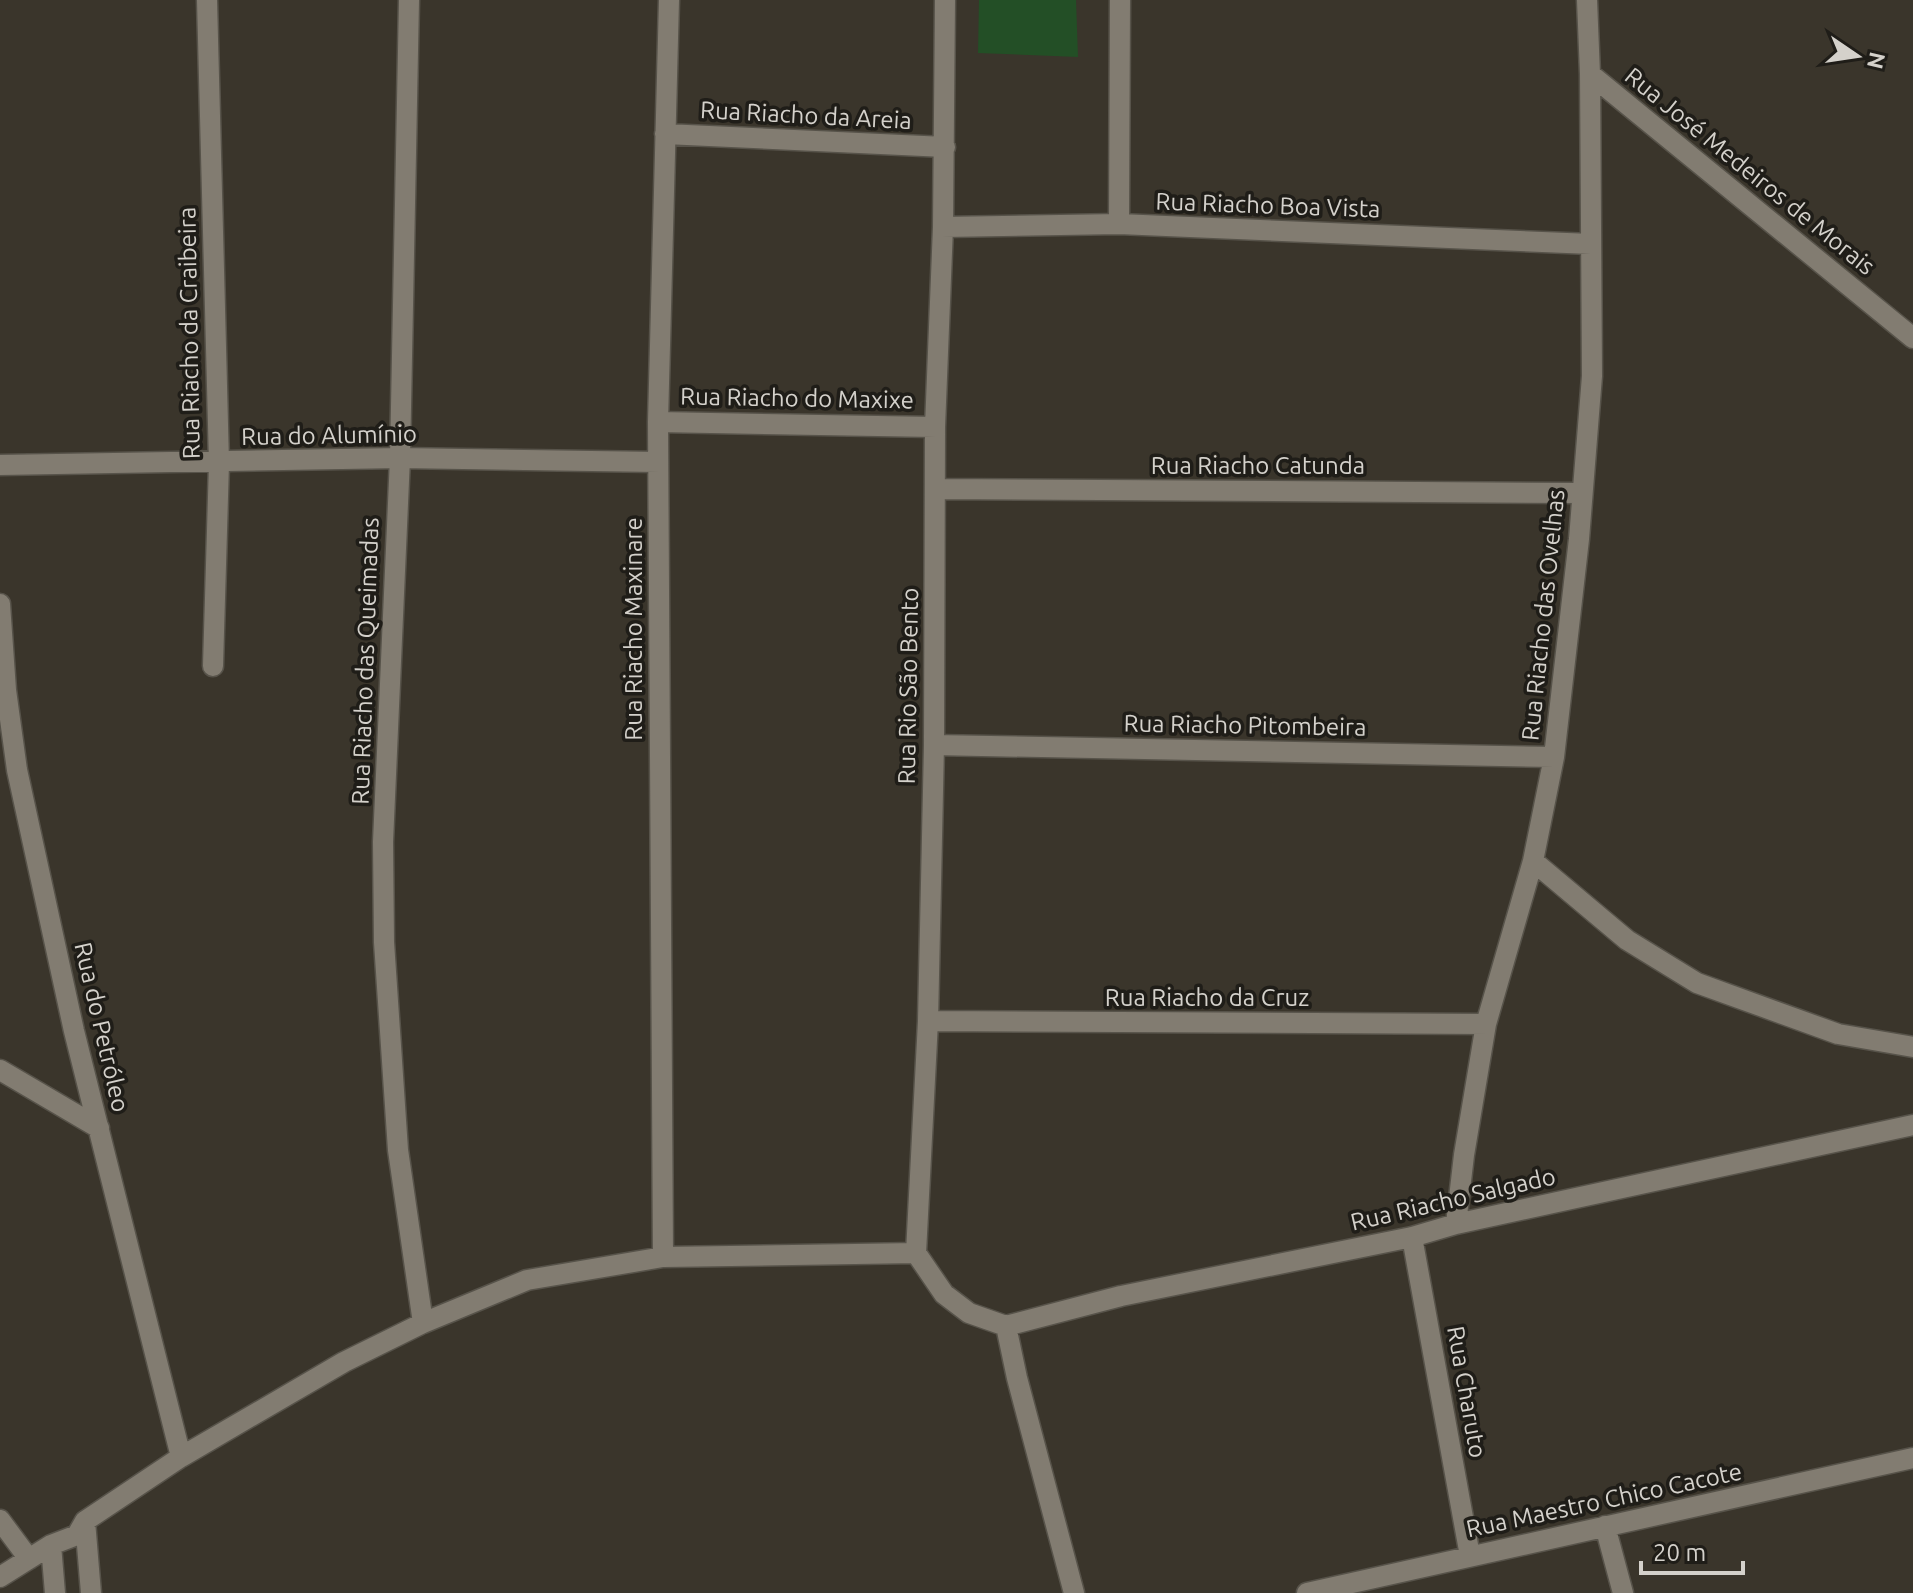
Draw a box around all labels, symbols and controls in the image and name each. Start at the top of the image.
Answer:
north arrow [1817,16,1897,96]
text: N [1863,50,1891,71]
street label: Rua José Medeiros de Morais [1620,62,1880,280]
street label: Rua Riacho da Areia [699,96,913,134]
street label: Rua Riacho Boa Vista [1155,188,1381,222]
street label: Rua Riacho da Craibeira [173,207,205,459]
street label: Rua Riacho do Maxixe [680,382,914,414]
street label: Rua do Alumínio [241,420,417,450]
street label: Rua Riacho Catunda [1151,452,1365,479]
street label: Rua Riacho das Ovelhas [1516,488,1570,742]
street label: Rua Riacho das Queimadas [346,517,384,805]
street label: Rua Riacho Maxinare [620,517,647,741]
street label: Rua Rio São Bento [893,587,923,785]
street label: Rua Riacho Pitombeira [1123,709,1367,741]
street label: Rua do Petróleo [69,940,135,1114]
street label: Rua Riacho da Cruz [1105,984,1309,1011]
street label: Rua Riacho Salgado [1348,1162,1558,1236]
street label: Rua Charuto [1442,1324,1492,1460]
street label: Rua Maestro Chico Cacote [1464,1458,1744,1542]
scale bar [1641,1525,1743,1575]
text: 20 m [1653,1539,1706,1566]

